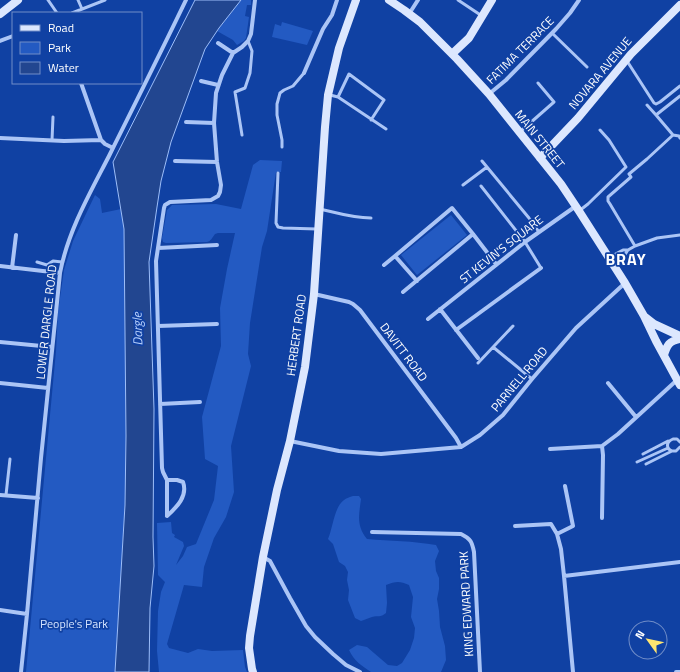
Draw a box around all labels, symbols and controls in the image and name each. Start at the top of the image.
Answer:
street label: FATIMA TERRACE [482,11,559,88]
legend [12,12,142,84]
text: Road [48,18,74,37]
street label: NOVARA AVENUE [564,32,636,113]
text: Park [48,38,71,57]
text: Water [48,58,79,77]
street label: MAIN STREET [510,106,570,173]
street label: ST KEVIN'S SQUARE [455,210,547,288]
district label: BRAY [605,247,647,271]
street label: LOWER DARGLE ROAD [31,263,61,380]
street label: HERBERT ROAD [281,293,311,377]
water label: Dargle [126,311,148,346]
street label: DAVITT ROAD [375,318,433,386]
street label: PARNELL ROAD [486,342,552,416]
street label: KING EDWARD PARK [454,551,478,657]
park label: People's Park [40,614,108,633]
north arrow [628,620,668,660]
text: N [631,627,648,642]

